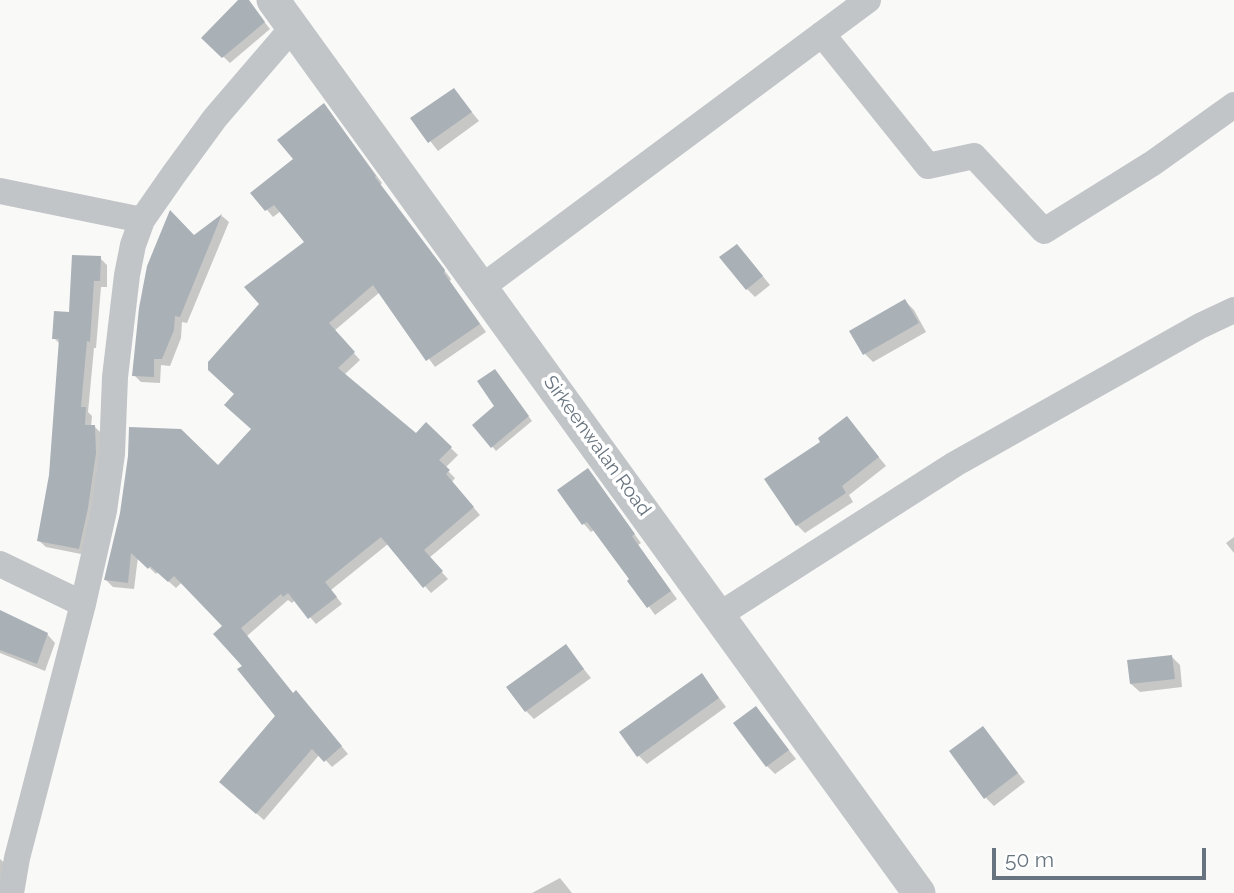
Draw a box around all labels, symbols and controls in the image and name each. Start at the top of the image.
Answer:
street label: Sirkeenwalan Road [539,371,655,521]
scale bar [996,834,1210,878]
text: 50 m [1005,847,1054,872]

